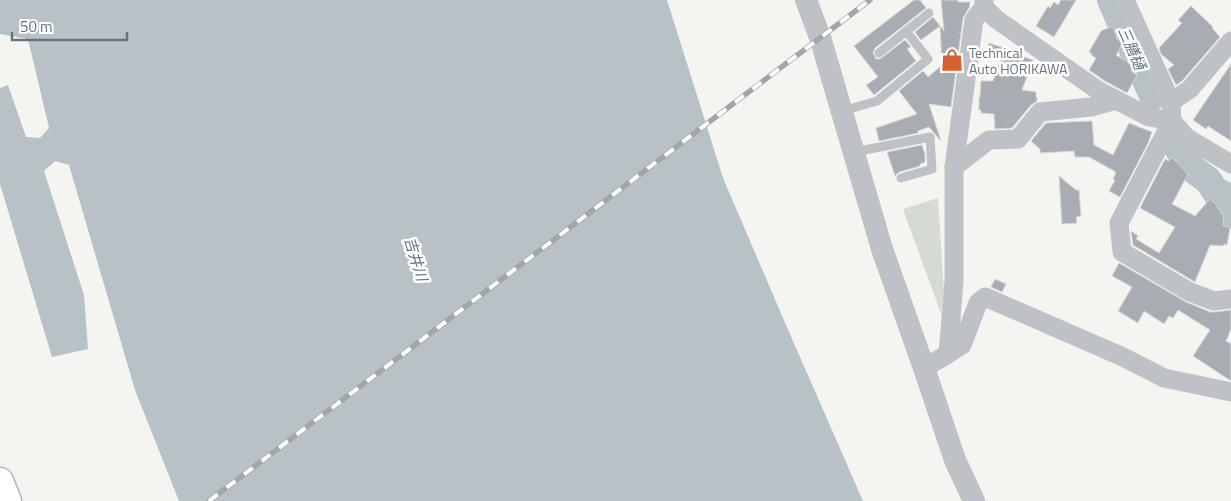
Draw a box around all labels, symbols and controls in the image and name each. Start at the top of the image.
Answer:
scale bar [12,10,128,42]
text: 50 m [20,15,53,38]
water label: 三膳樋 [1112,23,1152,75]
place label: Technical Auto HORIKAWA [969,42,1068,79]
shop icon: Technical Auto HORIKAWA [939,47,965,73]
water label: 吉井川 [398,234,434,286]

